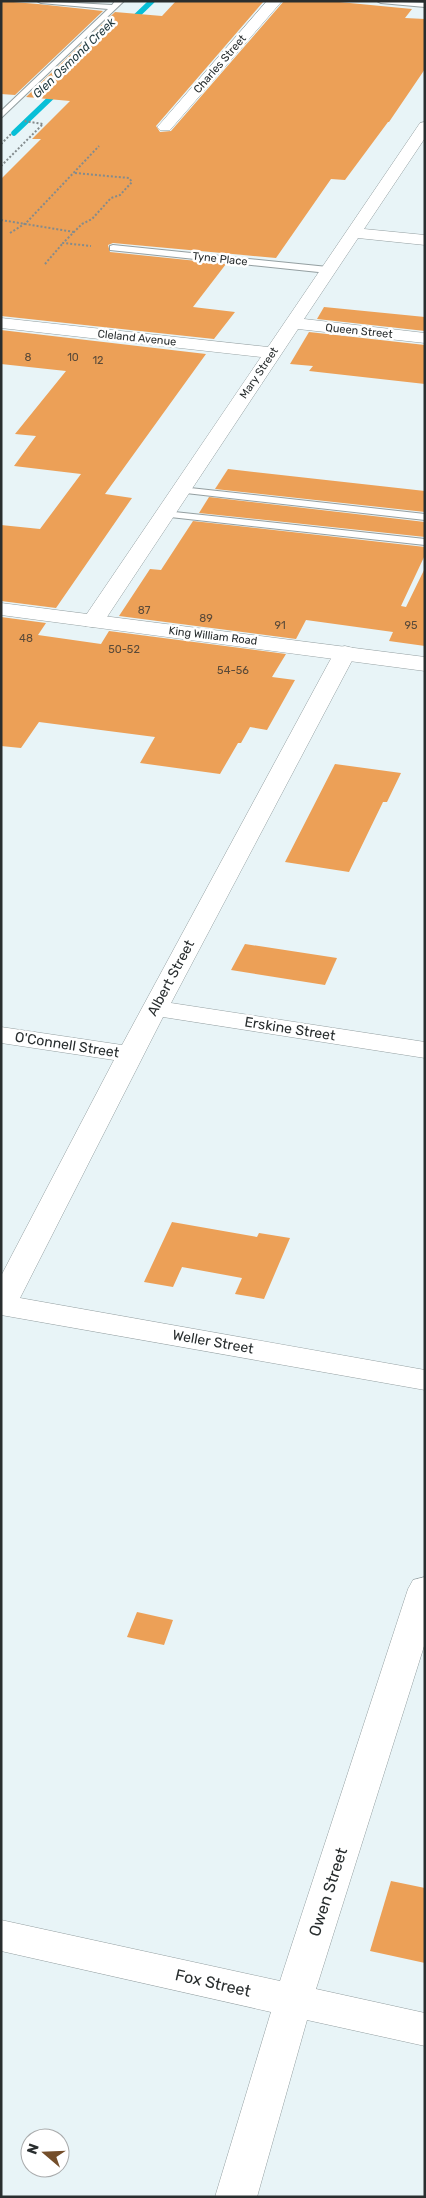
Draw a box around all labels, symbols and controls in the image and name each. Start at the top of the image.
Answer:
water label: Glen Osmond Creek [30,14,119,101]
street label: Charles Street [191,32,249,96]
street label: Tyne Place [192,250,248,268]
street label: Queen Street [325,321,394,341]
street label: Cleland Avenue [97,327,177,349]
street label: Mary Street [237,344,281,401]
house number: 8 [25,351,32,364]
house number: 10 [67,351,79,364]
house number: 12 [92,354,104,367]
house number: 87 [138,604,151,617]
house number: 89 [199,612,213,625]
house number: 91 [274,619,286,632]
house number: 95 [404,619,418,632]
street label: King William Road [168,624,258,648]
house number: 48 [19,632,33,645]
house number: 50-52 [108,643,140,656]
house number: 54-56 [217,664,249,677]
street label: Albert Street [144,937,198,1019]
street label: Erskine Street [243,1013,337,1045]
street label: O'Connell Street [14,1028,121,1062]
street label: Weller Street [171,1326,256,1358]
street label: Owen Street [305,1845,351,1939]
street label: Fox Street [173,1965,253,2001]
north arrow [20,2128,70,2178]
text: N [24,2141,43,2156]

